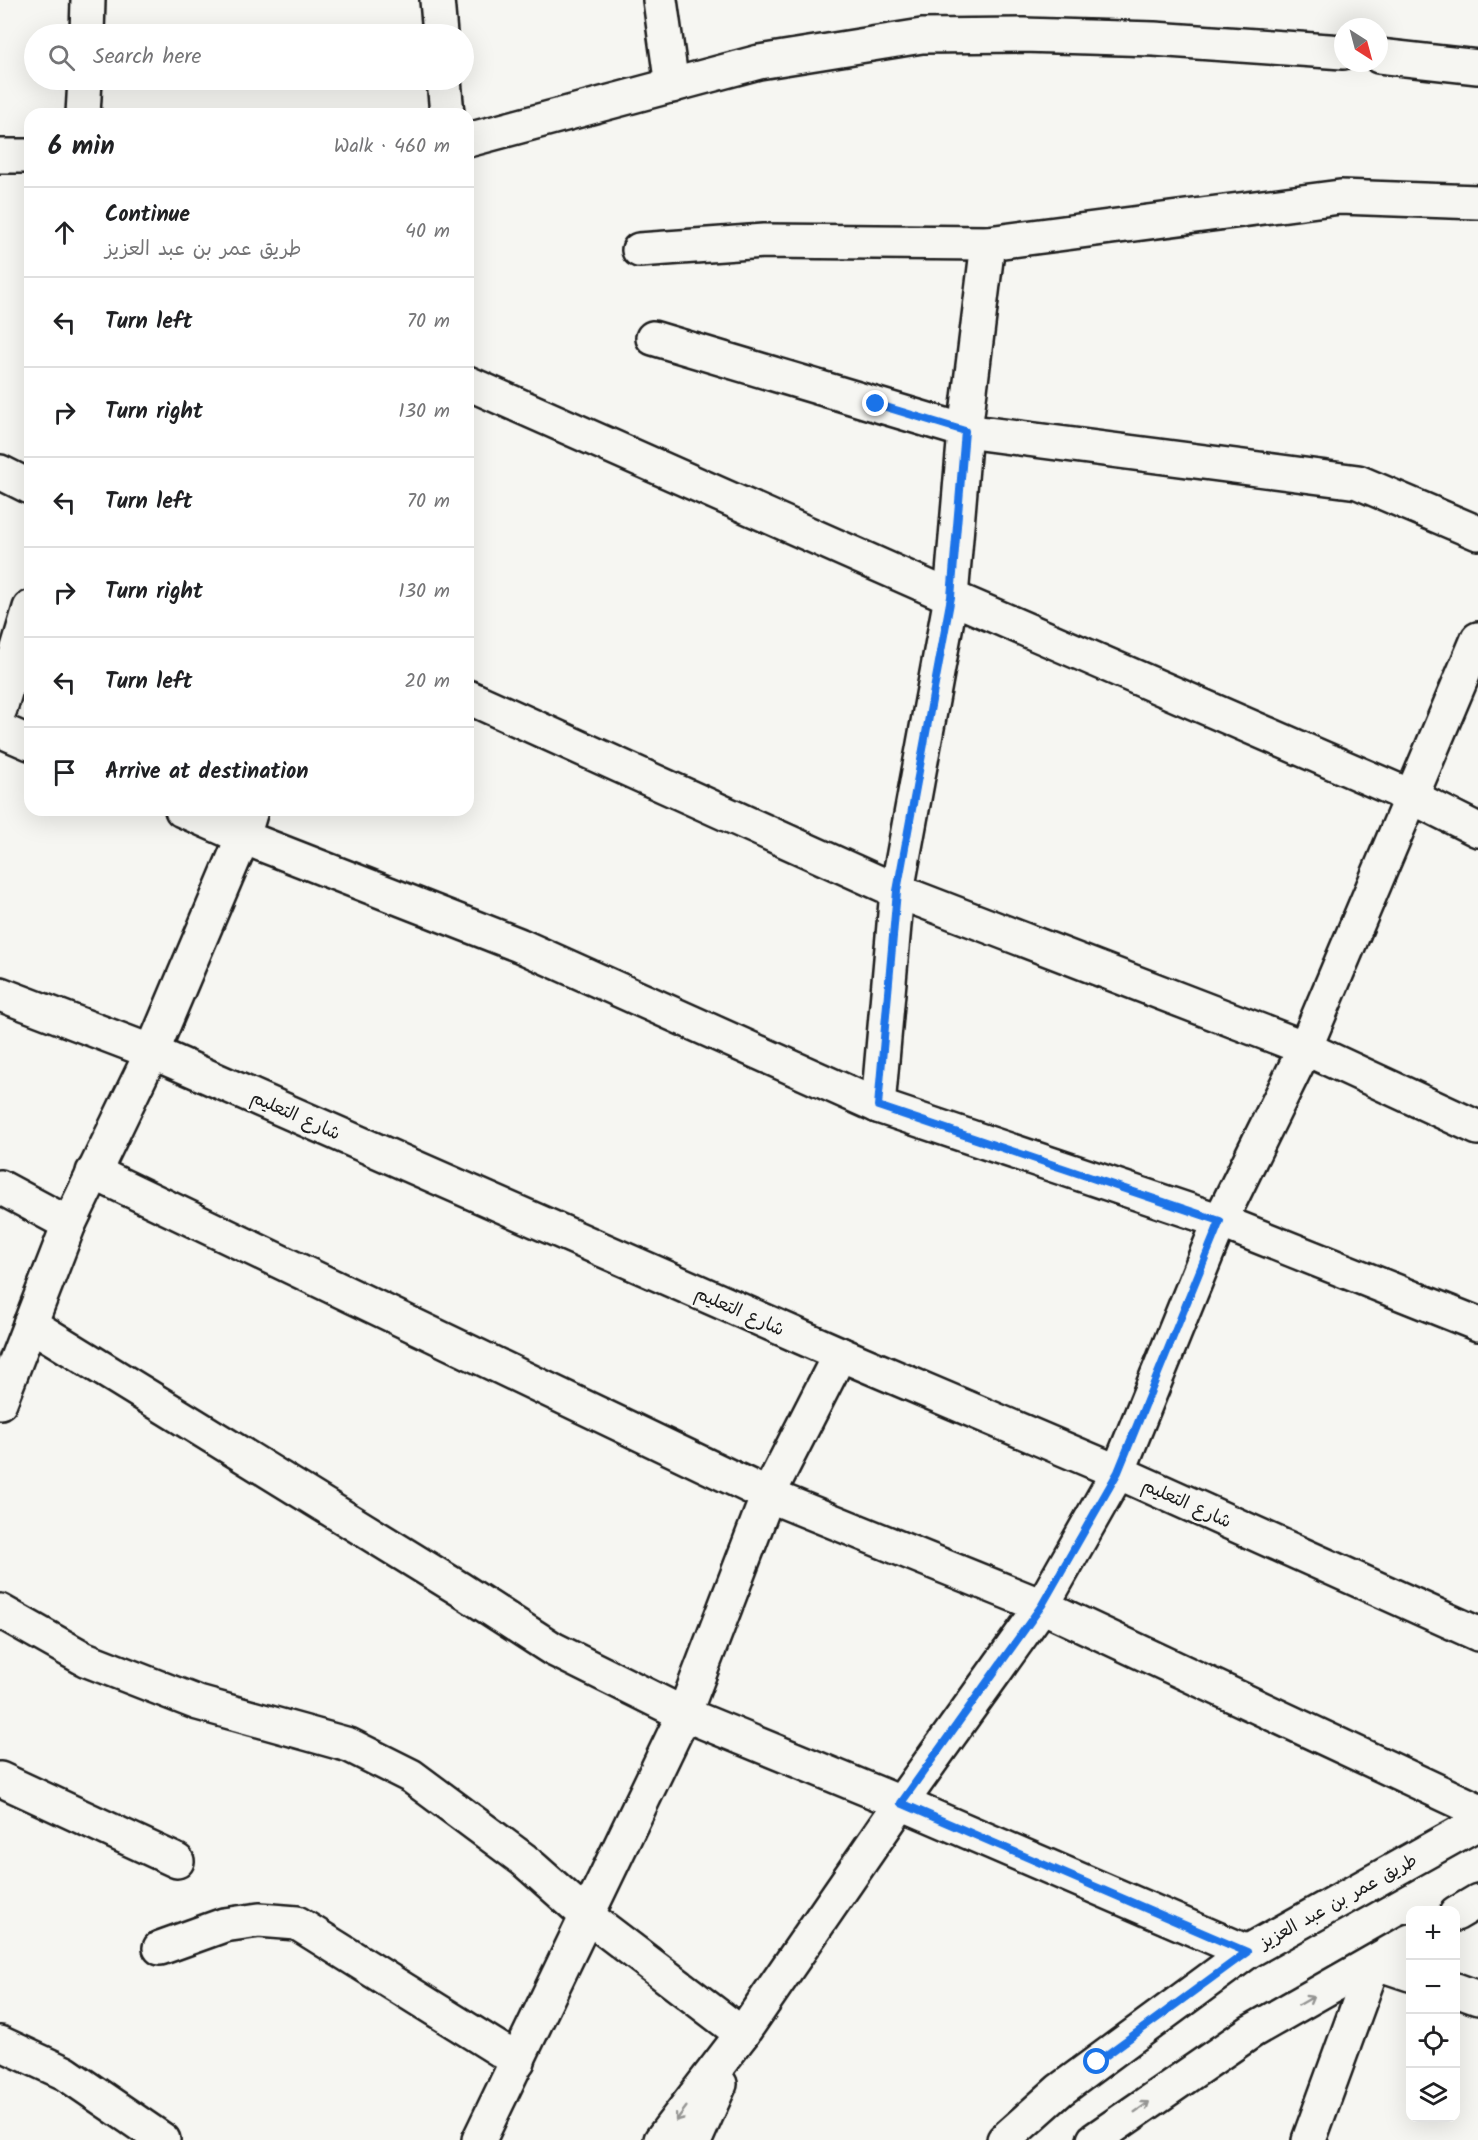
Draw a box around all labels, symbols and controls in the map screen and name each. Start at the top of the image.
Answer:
north arrow [1334,18,1388,72]
search box [24,24,474,90]
text: Search here [93,40,201,75]
icon: search [45,41,78,74]
text: 6 min [48,126,115,168]
text: Walk · 460 m [334,131,450,163]
text: Continue [105,198,190,233]
icon: ahead [48,216,81,249]
text: 40 m [405,216,450,248]
text: طريق عمر بن عبد العزيز [105,234,302,266]
text: Turn left [105,305,192,340]
icon: left [48,306,81,339]
text: 70 m [407,306,450,338]
route end [862,390,888,416]
text: Turn right [105,395,203,430]
icon: right [48,396,81,429]
text: 130 m [398,396,450,428]
text: Turn left [105,485,192,520]
icon: left [48,486,81,519]
text: 70 m [407,486,450,518]
text: Turn right [105,575,203,610]
icon: right [48,576,81,609]
text: 130 m [398,576,450,608]
text: Turn left [105,665,192,700]
icon: left [48,666,81,699]
text: 20 m [404,666,450,698]
text: Arrive at destination [105,755,308,790]
icon: arrive [48,756,81,789]
street label: شارع التعليم [246,1084,345,1149]
street label: شارع التعليم [690,1280,789,1345]
street label: شارع التعليم [1137,1472,1236,1537]
street label: طريق عمر بن عبد العزيز [1253,1847,1423,1959]
map controls [1406,1906,1460,2122]
button: + [1406,1906,1460,1960]
button: − [1406,1960,1460,2014]
one-way arrow [1297,1994,1314,2006]
button: locate [1406,2014,1460,2068]
route start [1083,2048,1109,2074]
button: layers [1406,2068,1460,2122]
one-way arrow [1134,2101,1150,2113]
one-way arrow [675,2106,688,2122]

